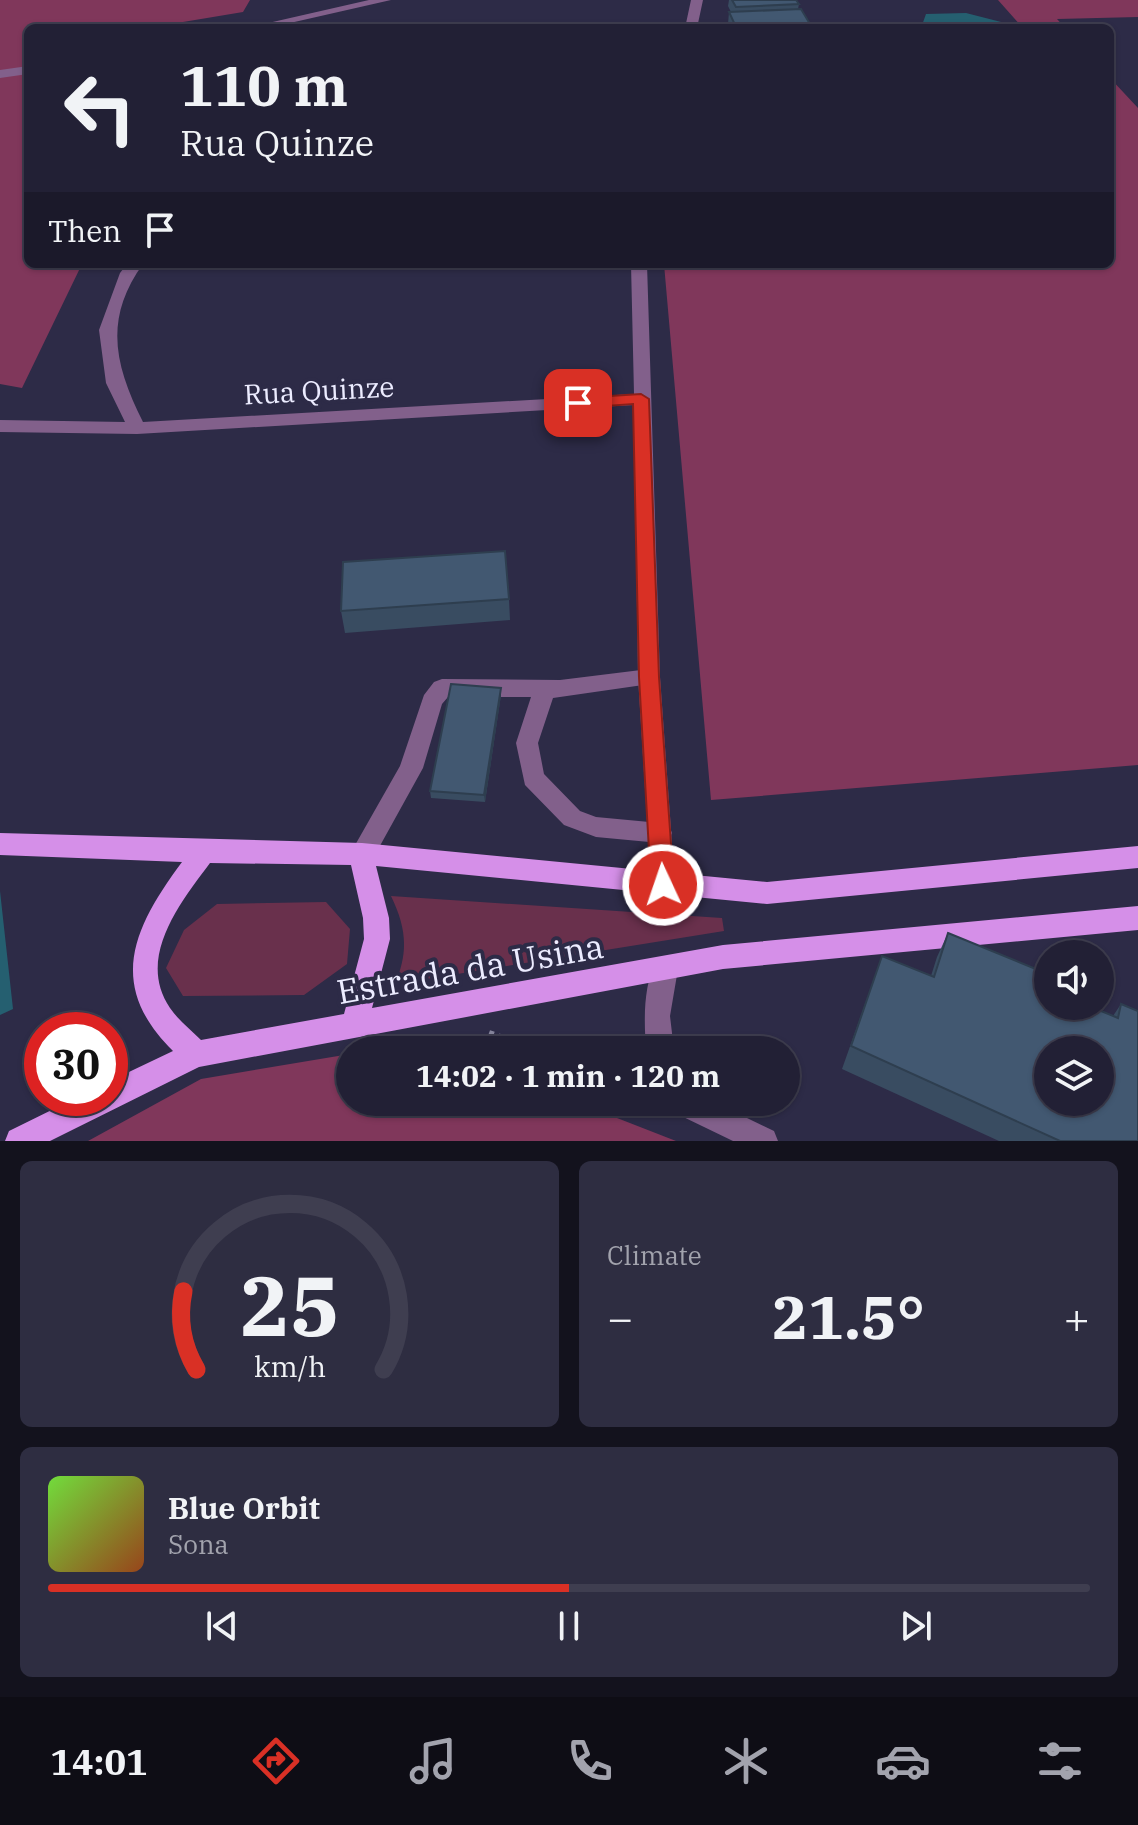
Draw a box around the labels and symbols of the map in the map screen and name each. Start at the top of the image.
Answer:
street label: Rua Quinze [243,368,395,412]
pin [544,369,612,437]
position arrow [621,843,705,927]
street label: Estrada da Usina [333,923,607,1013]
speed limit sign: 30 [24,1012,128,1116]

